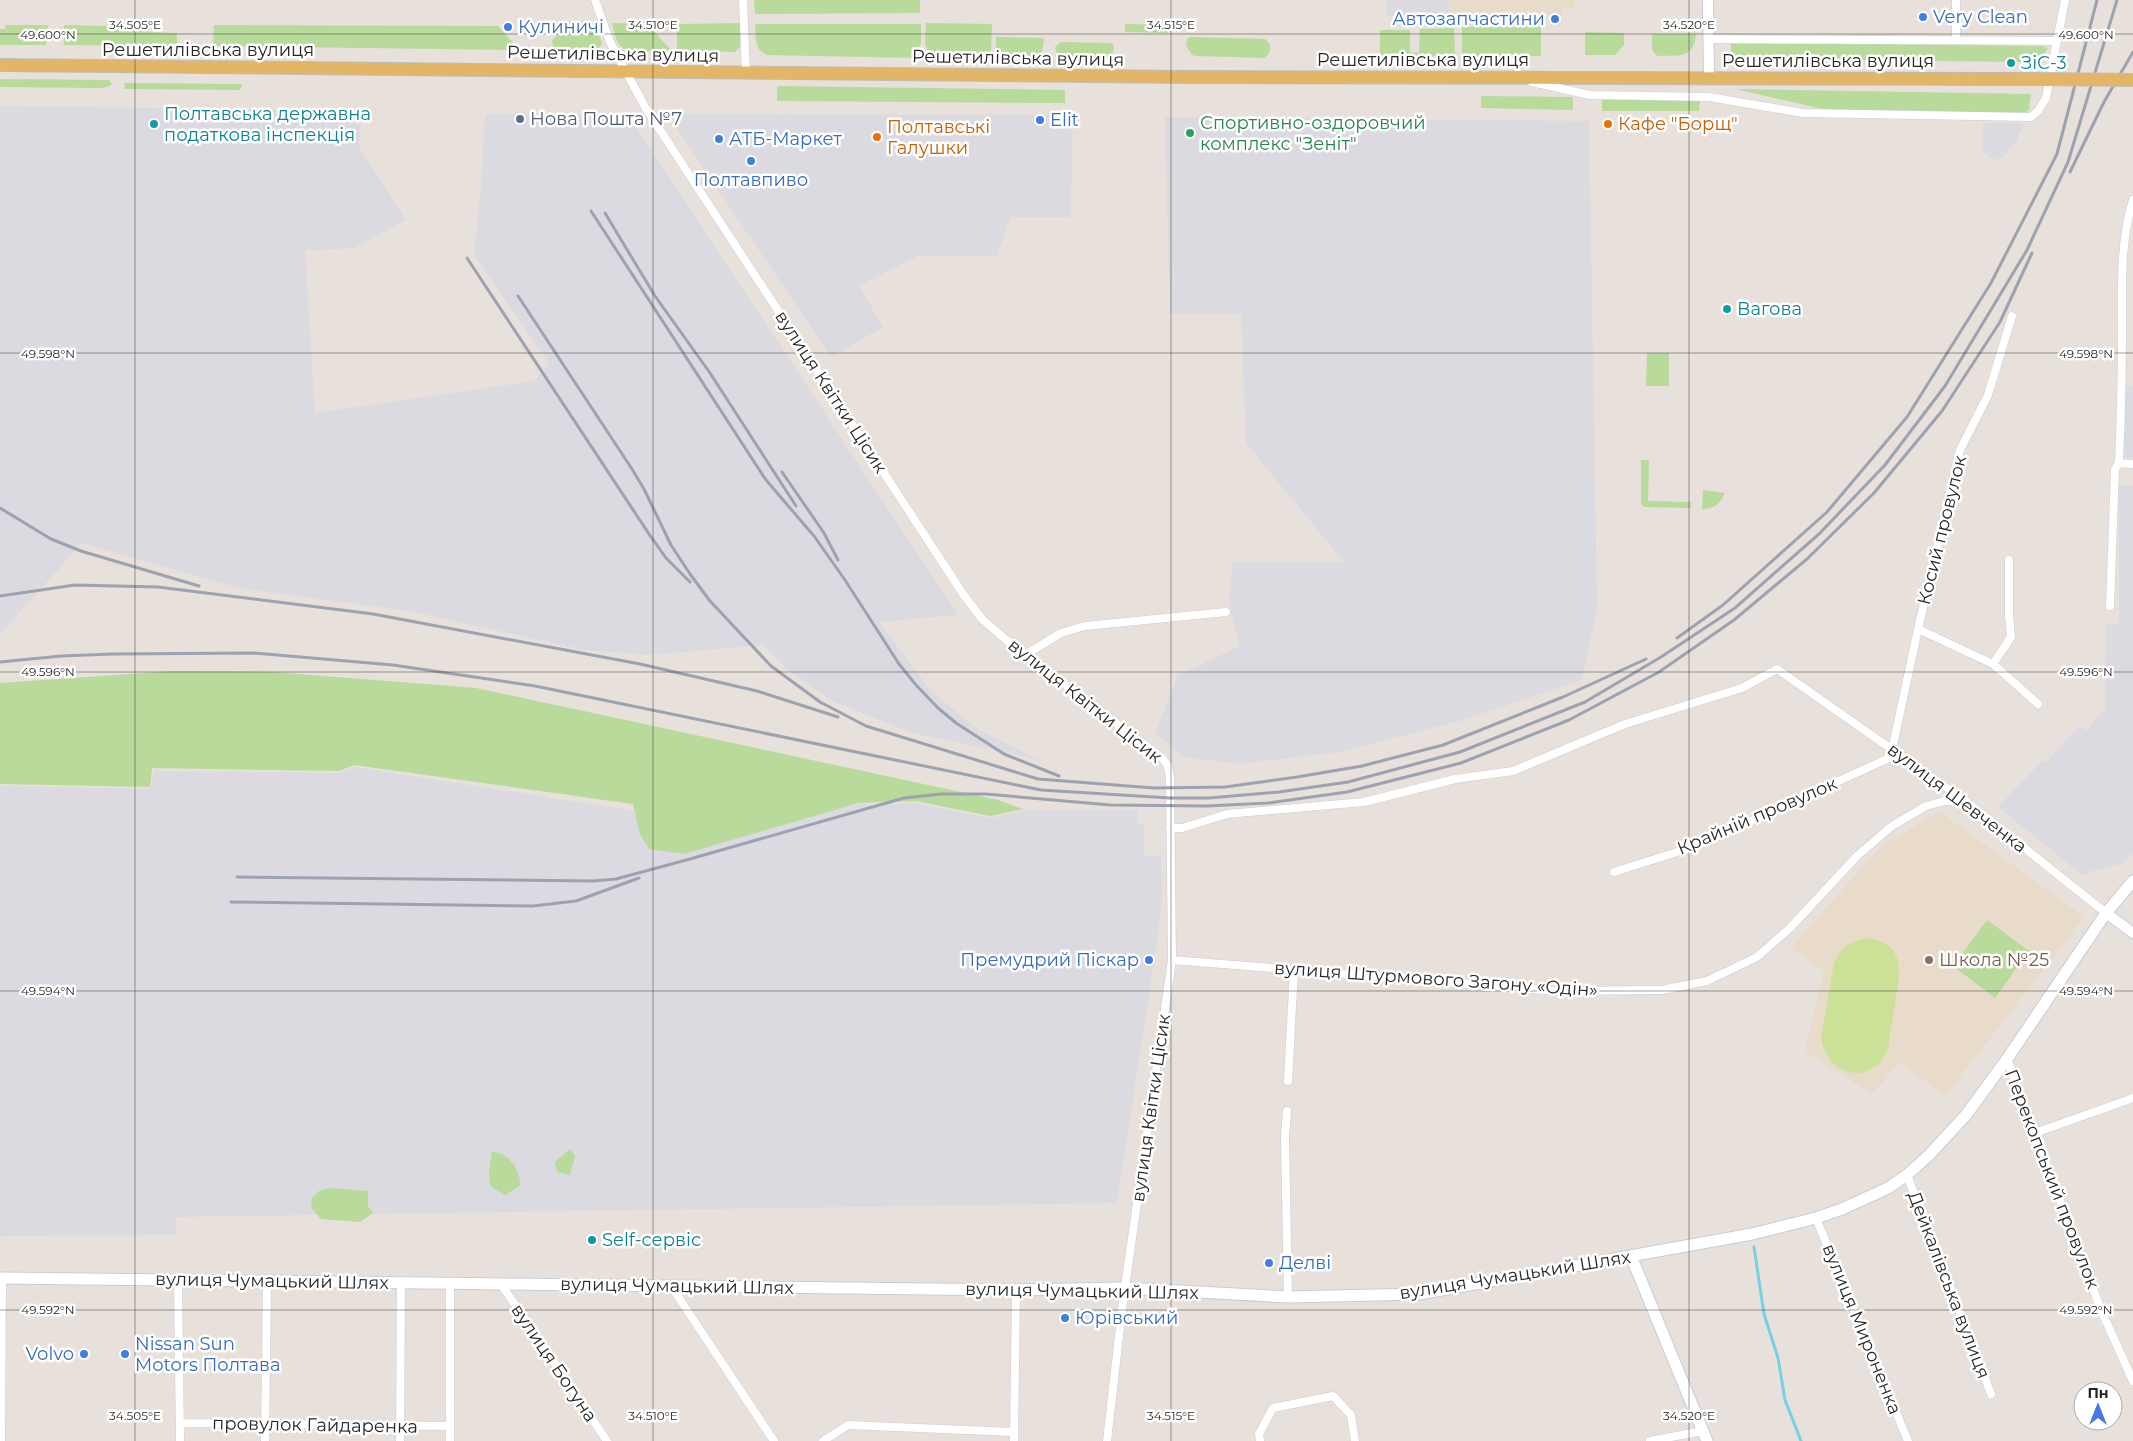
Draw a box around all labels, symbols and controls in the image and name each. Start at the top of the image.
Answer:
place label: Very Clean [1933,6,2028,28]
place label: Автозапчастини [1392,8,1545,30]
marker: Very Clean [1917,11,1929,23]
marker: Автозапчастини [1549,13,1561,25]
place label: Кулиничі [518,16,604,38]
text: 34.505°E [109,17,161,32]
text: 34.510°E [628,17,678,32]
text: 34.515°E [1147,17,1195,32]
text: 34.520°E [1663,17,1715,32]
marker: Кулиничі [502,21,514,33]
text: 49.600°N [20,27,76,42]
text: 49.600°N [2058,27,2114,42]
street label: Решетилівська вулиця [102,39,314,61]
street label: Решетилівська вулиця [507,41,719,67]
street label: Решетилівська вулиця [912,45,1124,71]
street label: Решетилівська вулиця [1317,49,1529,71]
street label: Решетилівська вулиця [1722,50,1934,72]
place label: ЗіС-3 [2021,52,2067,74]
marker: ЗіС-3 [2005,57,2017,69]
place label: Полтавська державна податкова інспекція [164,103,371,146]
place label: Нова Пошта №7 [530,108,682,130]
place label: Elit [1050,109,1079,131]
place label: Спортивно-оздоровчий комплекс "Зеніт" [1200,112,1426,155]
marker: Нова Пошта №7 [514,113,526,125]
place label: Кафе "Борщ" [1618,113,1738,135]
marker: Elit [1034,114,1046,126]
place label: Полтавські Галушки [887,116,990,159]
marker: Полтавська державна податкова інспекція [148,118,160,130]
marker: Кафе "Борщ" [1602,118,1614,130]
marker: Спортивно-оздоровчий комплекс "Зеніт" [1184,127,1196,139]
place label: АТБ-Маркет [729,128,842,150]
marker: Полтавські Галушки [871,131,883,143]
marker: АТБ-Маркет [713,133,725,145]
marker: Полтавпиво [745,155,757,167]
place label: Полтавпиво [694,169,808,191]
place label: Вагова [1737,298,1802,320]
marker: Вагова [1721,303,1733,315]
street label: вулиця Квітки Цісик [770,307,892,478]
text: 49.598°N [21,346,75,361]
text: 49.598°N [2059,346,2113,361]
street label: Косий провулок [1913,453,1971,607]
street label: вулиця Квітки Цісик [1004,634,1167,768]
text: 49.596°N [21,664,75,679]
text: 49.596°N [2059,664,2113,679]
street label: вулиця Шевченка [1883,738,2031,858]
street label: Крайній провулок [1674,772,1841,860]
place label: Премудрий Піскар [960,949,1139,971]
place label: Школа №25 [1939,949,2049,971]
marker: Премудрий Піскар [1143,954,1155,966]
marker: Школа №25 [1923,954,1935,966]
street label: вулиця Штурмового Загону «Одін» [1273,957,1599,1001]
text: 49.594°N [21,983,75,998]
text: 49.594°N [2059,983,2113,998]
street label: вулиця Квітки Цісик [1127,1012,1175,1203]
street label: Перекопський провулок [2000,1066,2104,1292]
street label: Дейкалівська вулиця [1903,1188,1995,1382]
place label: Self-сервіс [602,1229,701,1251]
marker: Self-сервіс [586,1234,598,1246]
street label: вулиця Мироненка [1818,1241,1906,1417]
street label: вулиця Чумацький Шлях [1398,1246,1633,1304]
place label: Делві [1279,1252,1331,1274]
marker: Делві [1263,1257,1275,1269]
street label: вулиця Чумацький Шлях [155,1268,390,1294]
street label: вулиця Чумацький Шлях [560,1273,795,1299]
street label: вулиця Чумацький Шлях [965,1278,1200,1304]
street label: вулиця Богуна [506,1300,602,1426]
text: 49.592°N [21,1302,75,1317]
text: 49.592°N [2059,1302,2113,1317]
place label: Юрівський [1075,1307,1178,1329]
marker: Юрівський [1059,1312,1071,1324]
place label: Nissan Sun Motors Полтава [135,1333,280,1376]
place label: Volvo [26,1343,74,1365]
marker: Volvo [78,1348,90,1360]
marker: Nissan Sun Motors Полтава [119,1348,131,1360]
north arrow [2073,1381,2123,1431]
text: Пн [2087,1384,2109,1402]
text: 34.505°E [109,1408,161,1423]
text: 34.510°E [628,1408,678,1423]
text: 34.515°E [1147,1408,1195,1423]
text: 34.520°E [1663,1408,1715,1423]
street label: провулок Гайдаренка [212,1412,418,1438]

